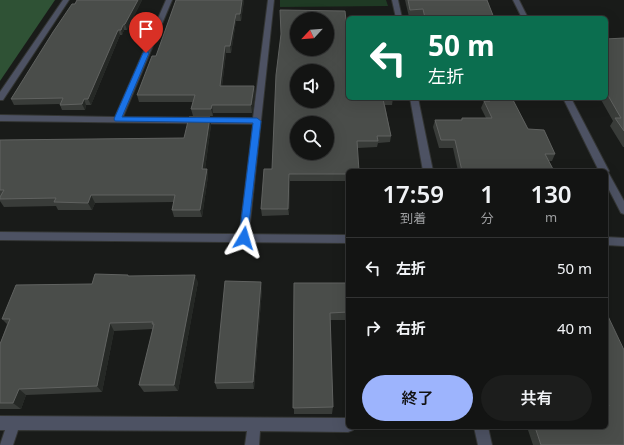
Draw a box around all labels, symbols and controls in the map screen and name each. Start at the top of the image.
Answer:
pin [129,12,163,53]
north arrow [290,12,334,56]
map controls [290,12,334,160]
icon: arrive [135,18,157,40]
text: 50 m [428,26,495,64]
icon: left [362,32,414,84]
button: sound [290,64,334,108]
text: 左折 [428,64,464,88]
button: search [290,116,334,160]
text: 17:59 [382,177,444,210]
text: 1 [480,177,494,210]
text: 130 [530,177,572,210]
text: m [545,208,557,226]
text: 到着 [400,209,426,227]
text: 分 [481,209,494,227]
position arrow [223,217,265,259]
icon: left [362,257,384,279]
text: 左折 [396,258,426,278]
text: 50 m [557,258,592,278]
icon: right [362,317,384,339]
text: 右折 [396,318,426,338]
text: 40 m [557,318,592,338]
button: 終了 [362,375,473,421]
button: 共有 [481,375,592,421]

